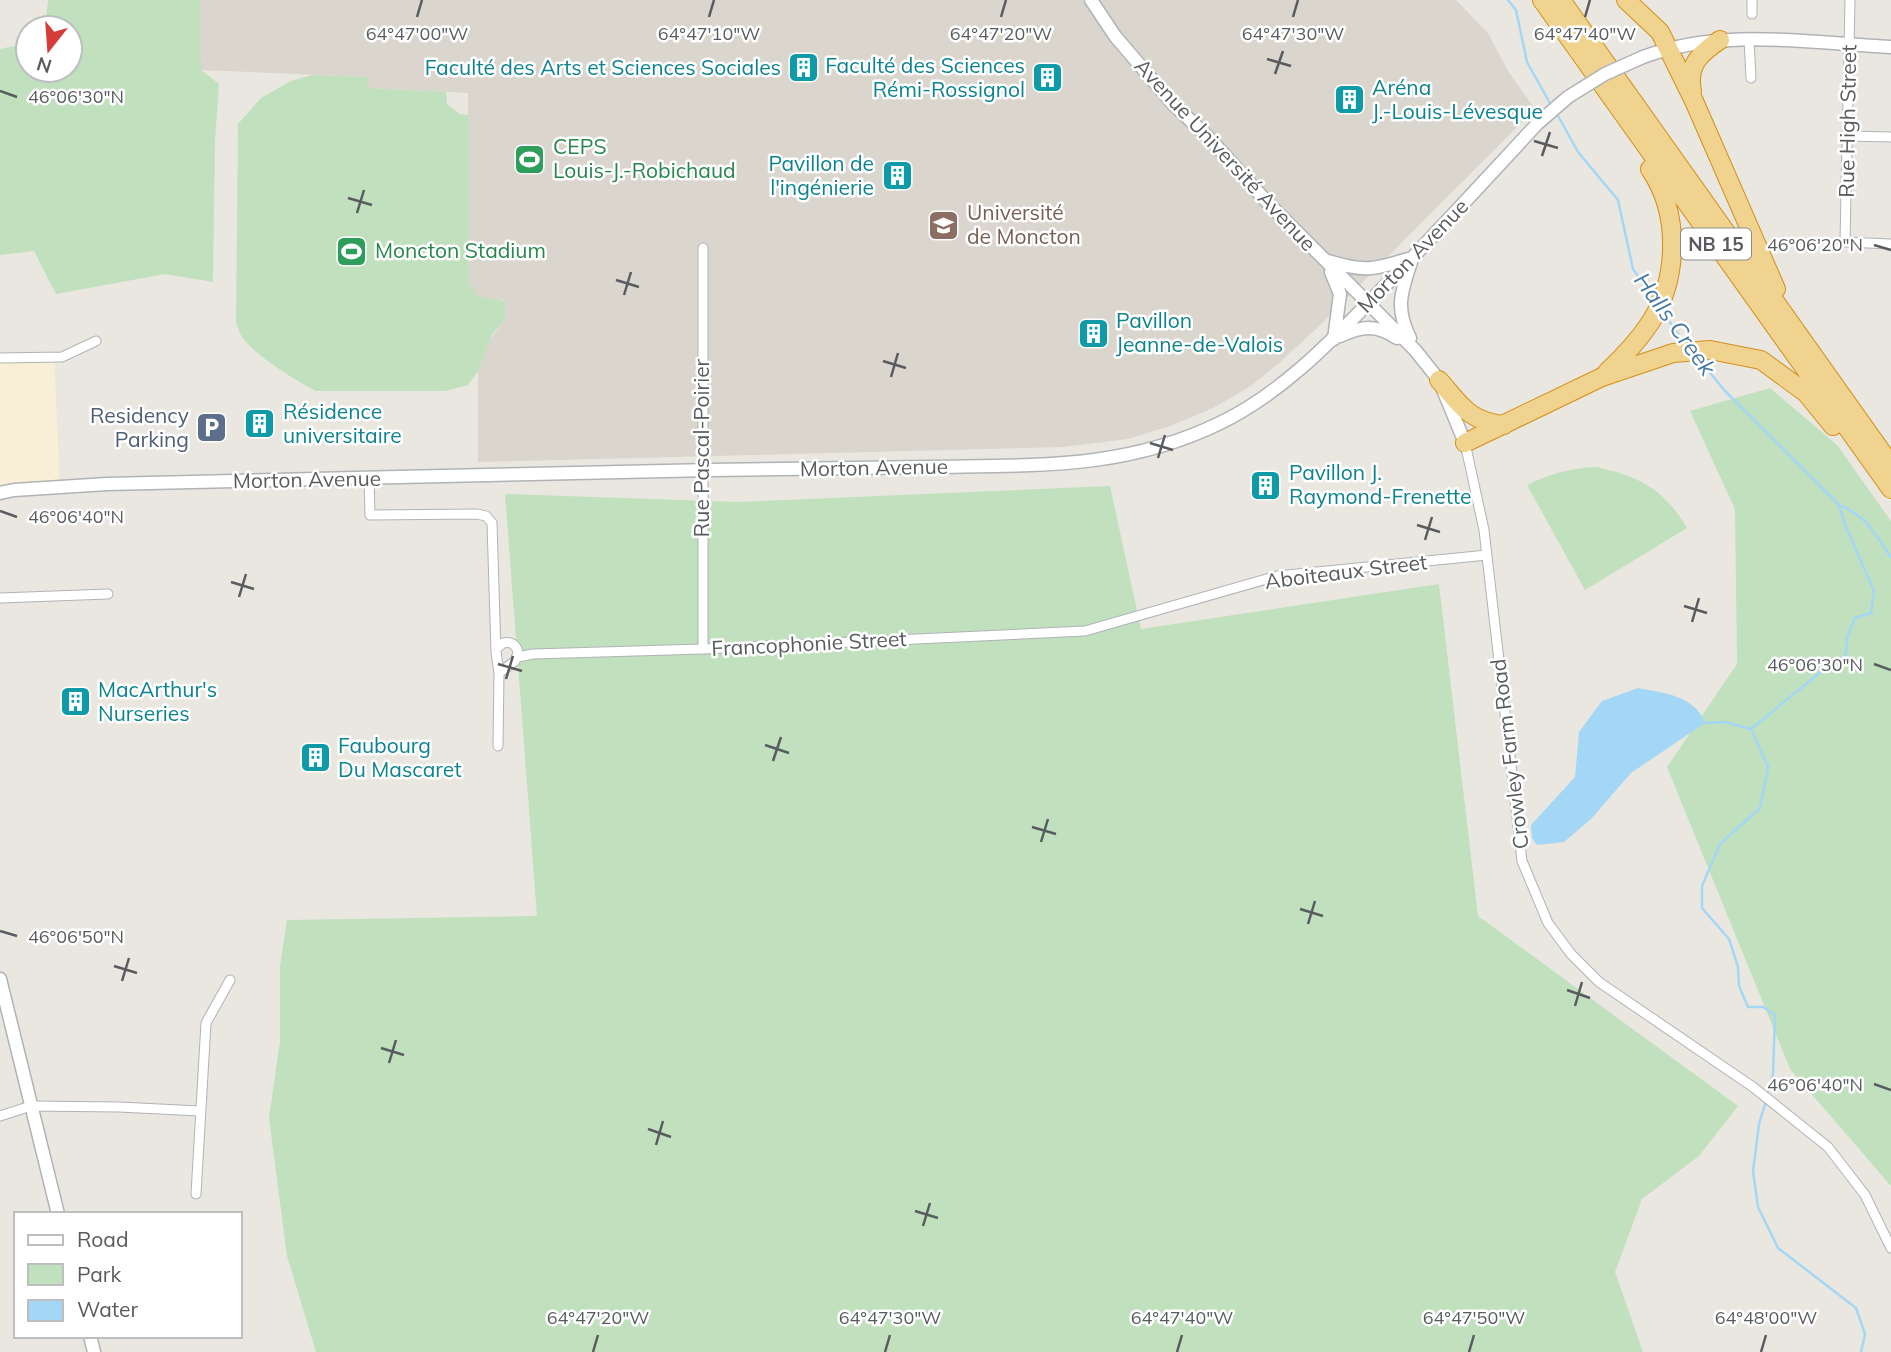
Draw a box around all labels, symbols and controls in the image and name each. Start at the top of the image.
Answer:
north arrow [14,14,84,84]
text: 64°47'00"W [366,22,468,45]
text: 64°47'10"W [658,22,760,45]
text: 64°47'20"W [950,22,1052,45]
text: 64°47'30"W [1242,22,1344,45]
text: 64°47'40"W [1534,22,1636,45]
street label: Rue High Street [1833,44,1861,198]
building icon: Faculté des Arts et Sciences Sociales [787,51,821,85]
text: N [34,52,54,79]
place label: Faculté des Sciences Rémi-Rossignol [825,52,1025,102]
street label: Avenue Université Avenue [1130,53,1322,256]
place label: Faculté des Arts et Sciences Sociales [425,54,781,80]
building icon: Faculté des Sciences Rémi-Rossignol [1031,61,1065,95]
place label: Aréna J.-Louis-Lévesque [1372,74,1543,124]
building icon: Aréna J.-Louis-Lévesque [1332,83,1366,117]
text: 46°06'30"N [28,85,124,108]
place label: CEPS Louis-J.-Robichaud [553,133,736,183]
sports icon: CEPS Louis-J.-Robichaud [513,142,547,176]
place label: Pavillon de l'ingénierie [768,150,874,200]
building icon: Pavillon de l'ingénierie [880,159,914,193]
street label: Morton Avenue [1351,193,1473,318]
place label: Université de Moncton [967,199,1081,249]
school or university icon: Université de Moncton [927,208,961,242]
road number: NB 15 [1681,228,1751,260]
text: 46°06'20"N [1767,233,1863,256]
sports icon: Moncton Stadium [335,234,369,268]
place label: Moncton Stadium [375,237,546,263]
water label: Halls Creek [1628,266,1723,382]
place label: Pavillon Jeanne-de-Valois [1116,307,1283,357]
building icon: Pavillon Jeanne-de-Valois [1076,316,1110,350]
street label: Rue Pascal-Poirier [688,358,714,537]
place label: Résidence universitaire [283,398,402,448]
place label: Residency Parking [90,402,189,452]
building icon: Résidence universitaire [243,407,277,441]
parking icon: Residency Parking [195,411,229,445]
street label: Morton Avenue [800,453,948,481]
place label: Pavillon J. Raymond-Frenette [1289,459,1471,509]
street label: Morton Avenue [233,465,381,493]
building icon: Pavillon J. Raymond-Frenette [1249,468,1283,502]
text: 46°06'40"N [28,505,124,528]
street label: Aboiteaux Street [1263,548,1428,594]
street label: Francophonie Street [711,625,907,661]
text: 46°06'30"N [1767,653,1863,676]
street label: Crowley Farm Road [1484,657,1534,851]
place label: MacArthur's Nurseries [98,676,217,726]
building icon: MacArthur's Nurseries [58,685,92,719]
place label: Faubourg Du Mascaret [338,732,461,782]
building icon: Faubourg Du Mascaret [298,741,332,775]
text: 46°06'50"N [28,925,124,948]
text: 46°06'40"N [1767,1073,1863,1096]
legend [14,1212,242,1338]
text: Road [77,1226,128,1252]
text: Park [77,1261,121,1287]
text: Water [77,1296,138,1322]
text: 64°47'20"W [547,1306,649,1329]
text: 64°47'30"W [839,1306,941,1329]
text: 64°47'40"W [1131,1306,1233,1329]
text: 64°47'50"W [1423,1306,1525,1329]
text: 64°48'00"W [1715,1306,1817,1329]

